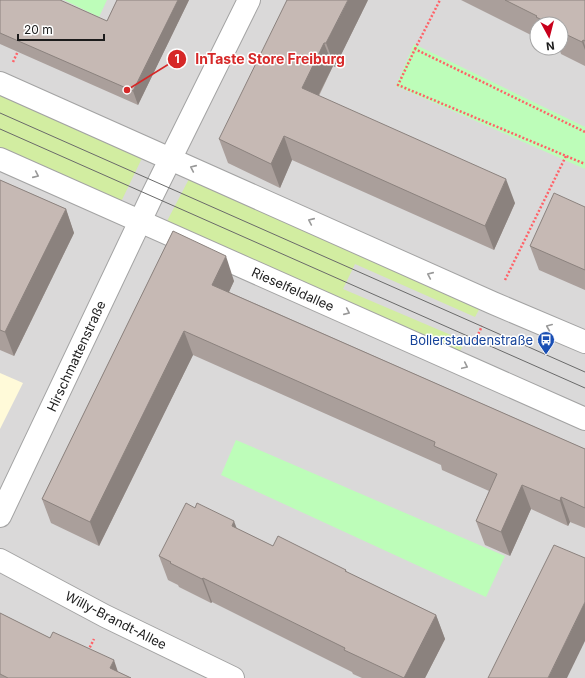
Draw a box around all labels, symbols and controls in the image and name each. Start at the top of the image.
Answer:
scale bar [18,16,104,42]
north arrow [529,16,569,56]
text: 20 m [24,22,53,37]
text: N [545,38,555,53]
callout: InTaste Store Freiburg [167,46,353,72]
text: InTaste Store Freiburg [195,50,345,67]
text: 1 [174,51,180,66]
one-way arrow [189,165,197,173]
one-way arrow [31,170,39,178]
one-way arrow [308,218,315,226]
street label: Rieselfeldallee [249,264,337,314]
one-way arrow [427,272,434,280]
street label: Hirschmattenstraße [43,298,109,414]
one-way arrow [343,308,350,316]
one-way arrow [546,323,553,331]
bus stop icon: Bollerstaudenstraße [536,330,556,355]
place label: Bollerstaudenstraße [410,332,533,348]
one-way arrow [461,361,469,369]
street label: Willy-Brandt-Allee [63,588,169,652]

